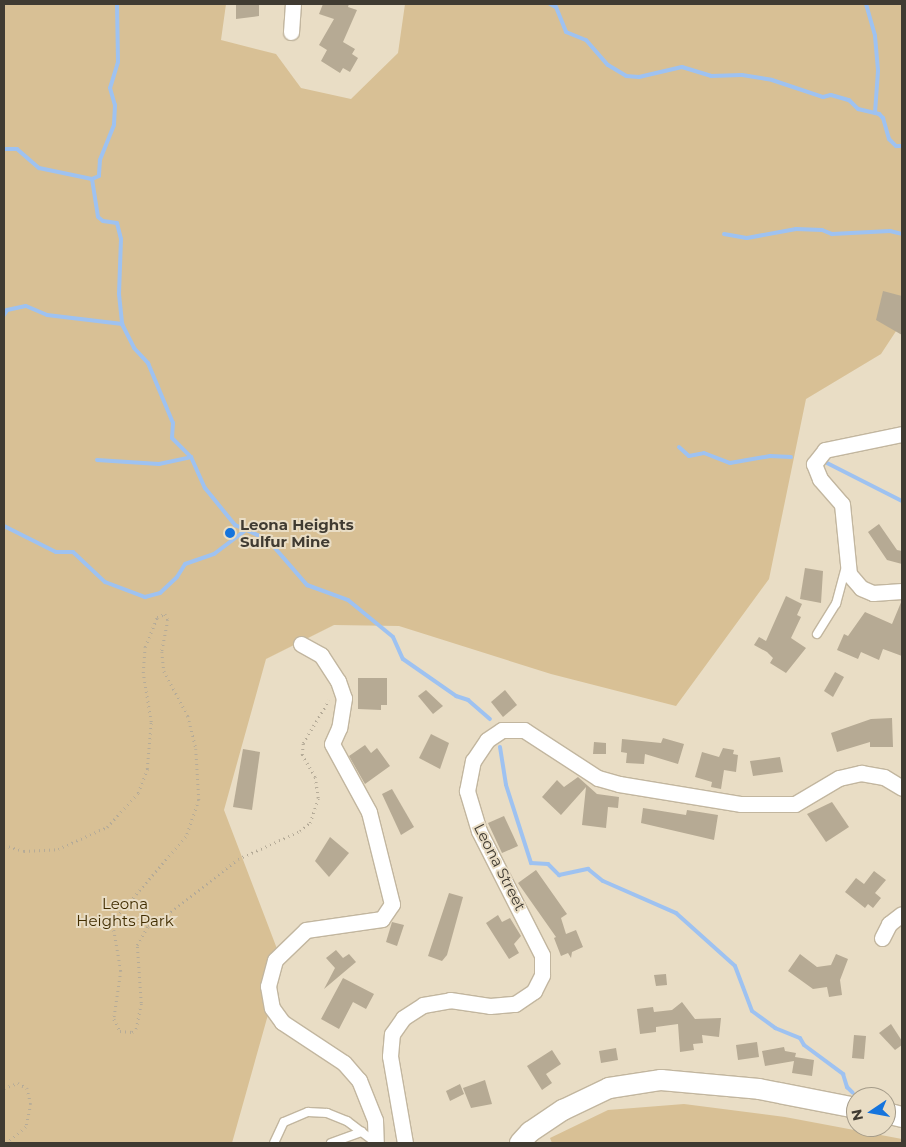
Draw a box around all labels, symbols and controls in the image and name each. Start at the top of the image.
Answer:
place label: Leona Heights Sulfur Mine [240,515,354,550]
marker: Leona Heights Sulfur Mine [224,527,236,539]
street label: Leona Street [470,820,530,914]
park label: Leona Heights Park [76,894,174,929]
north arrow [846,1087,896,1137]
text: N [847,1108,867,1122]

